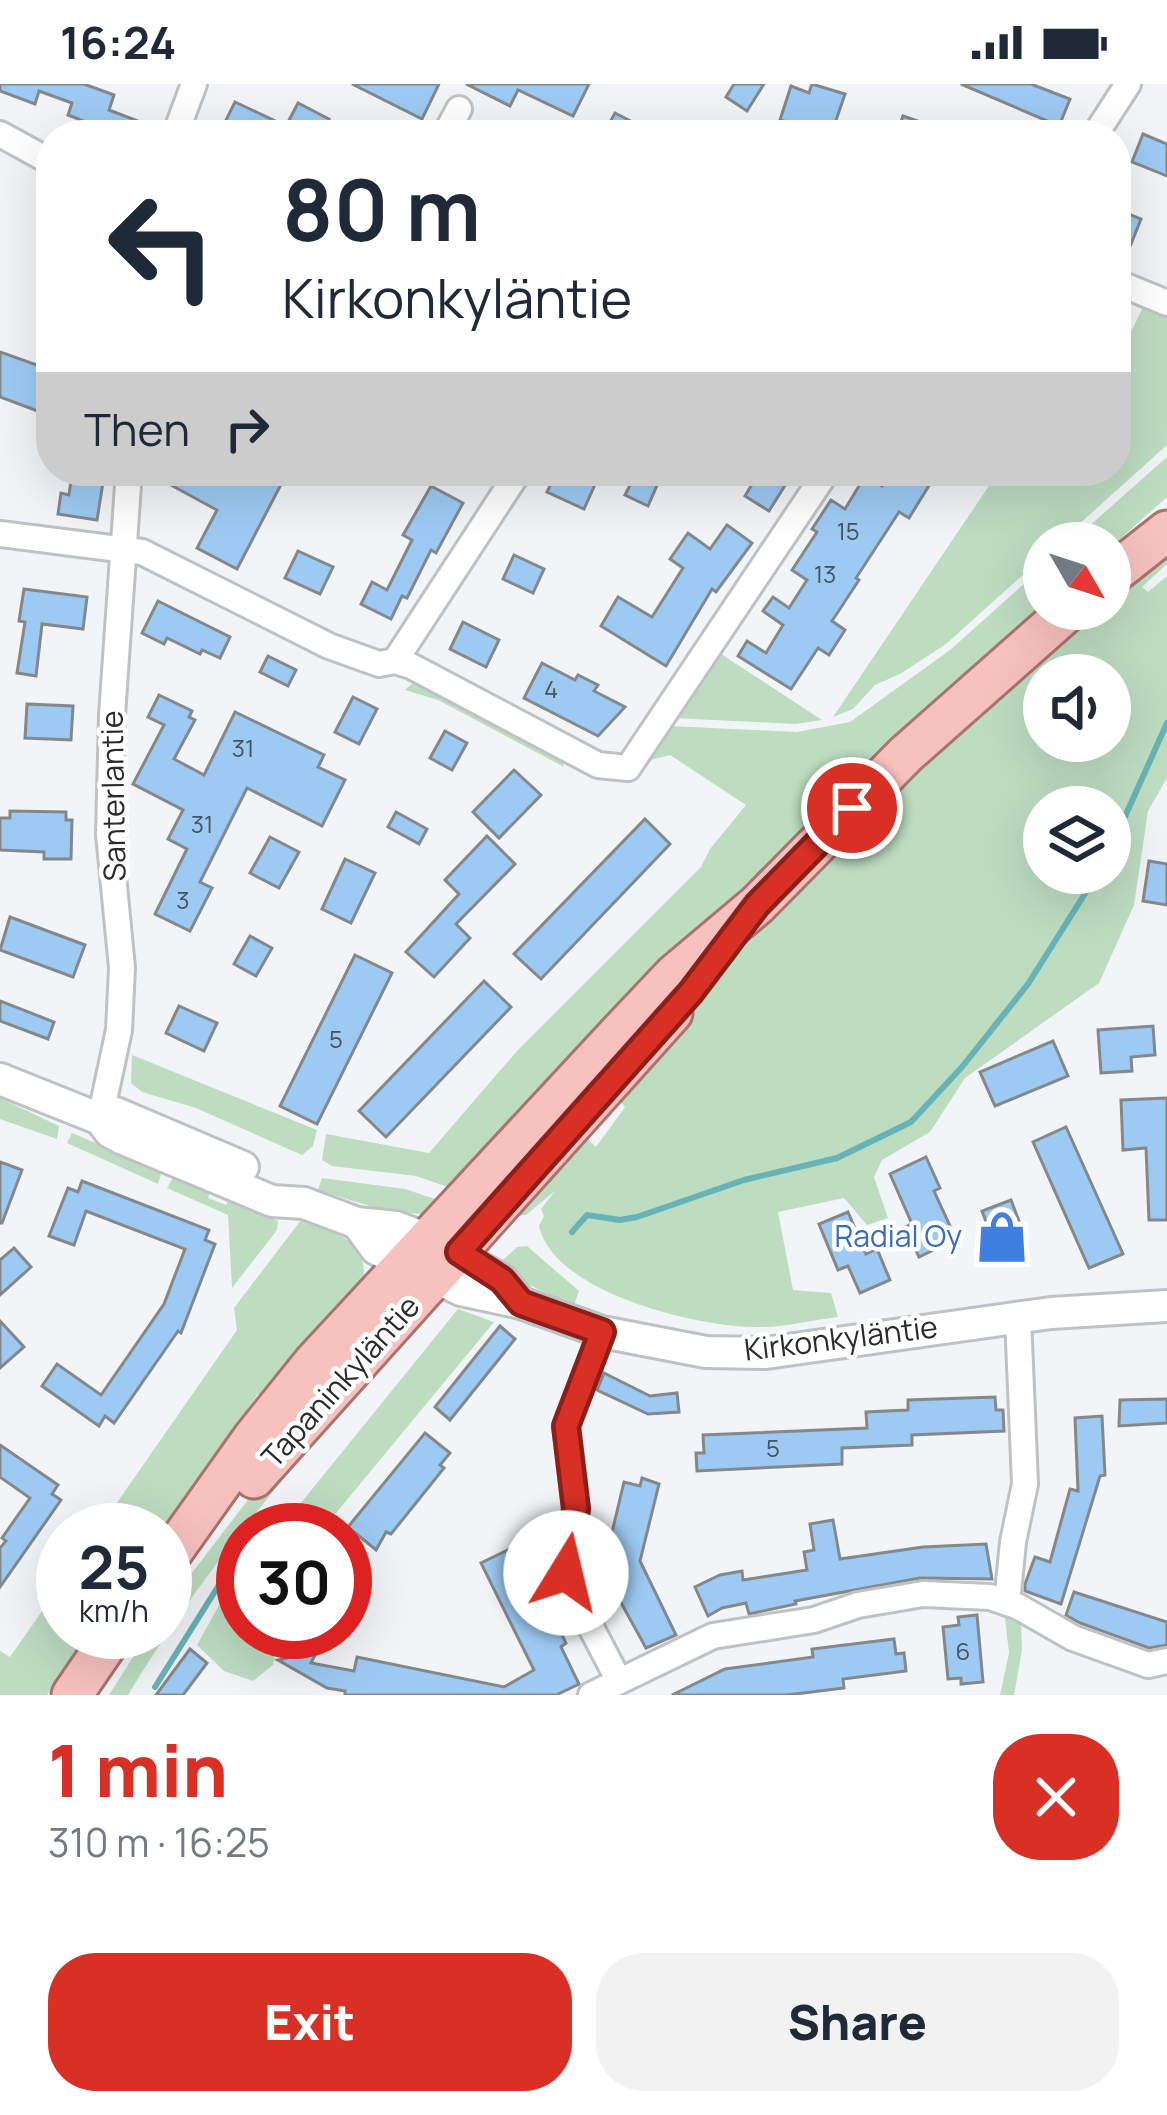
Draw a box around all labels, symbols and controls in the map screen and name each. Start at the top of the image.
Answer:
text: 16:24 [60,11,176,73]
text: 80 m [282,151,481,266]
icon: left [84,168,240,324]
text: Kirkonkyläntie [282,260,632,334]
icon: right [214,396,280,462]
text: Then [84,398,190,460]
house number: 15 [836,514,860,547]
north arrow [1023,522,1131,630]
map controls [1023,522,1131,894]
house number: 13 [814,557,836,590]
button: sound [1023,654,1131,762]
house number: 4 [544,672,558,705]
street label: Santerlantie [91,710,134,882]
house number: 31 [232,731,254,764]
pin [801,757,903,859]
icon: arrive [819,775,885,841]
button: layers [1023,786,1131,894]
house number: 31 [191,807,213,840]
house number: 3 [176,883,190,916]
house number: 5 [329,1022,343,1055]
shop icon: Radial Oy [973,1208,1031,1266]
place label: Radial Oy [834,1215,962,1256]
street label: Tapaninkyläntie [252,1286,428,1476]
street label: Kirkonkyläntie [742,1305,940,1370]
house number: 5 [766,1431,780,1464]
speed limit sign: 30 [216,1503,372,1659]
position arrow [503,1510,629,1636]
text: 25 [79,1525,149,1607]
text: km/h [79,1590,149,1631]
house number: 6 [956,1634,970,1667]
text: 1 min [48,1720,228,1819]
button: close [993,1734,1119,1860]
text: 310 m · 16:25 [48,1815,270,1869]
button: Exit [48,1953,572,2091]
button: Share [596,1953,1119,2091]

